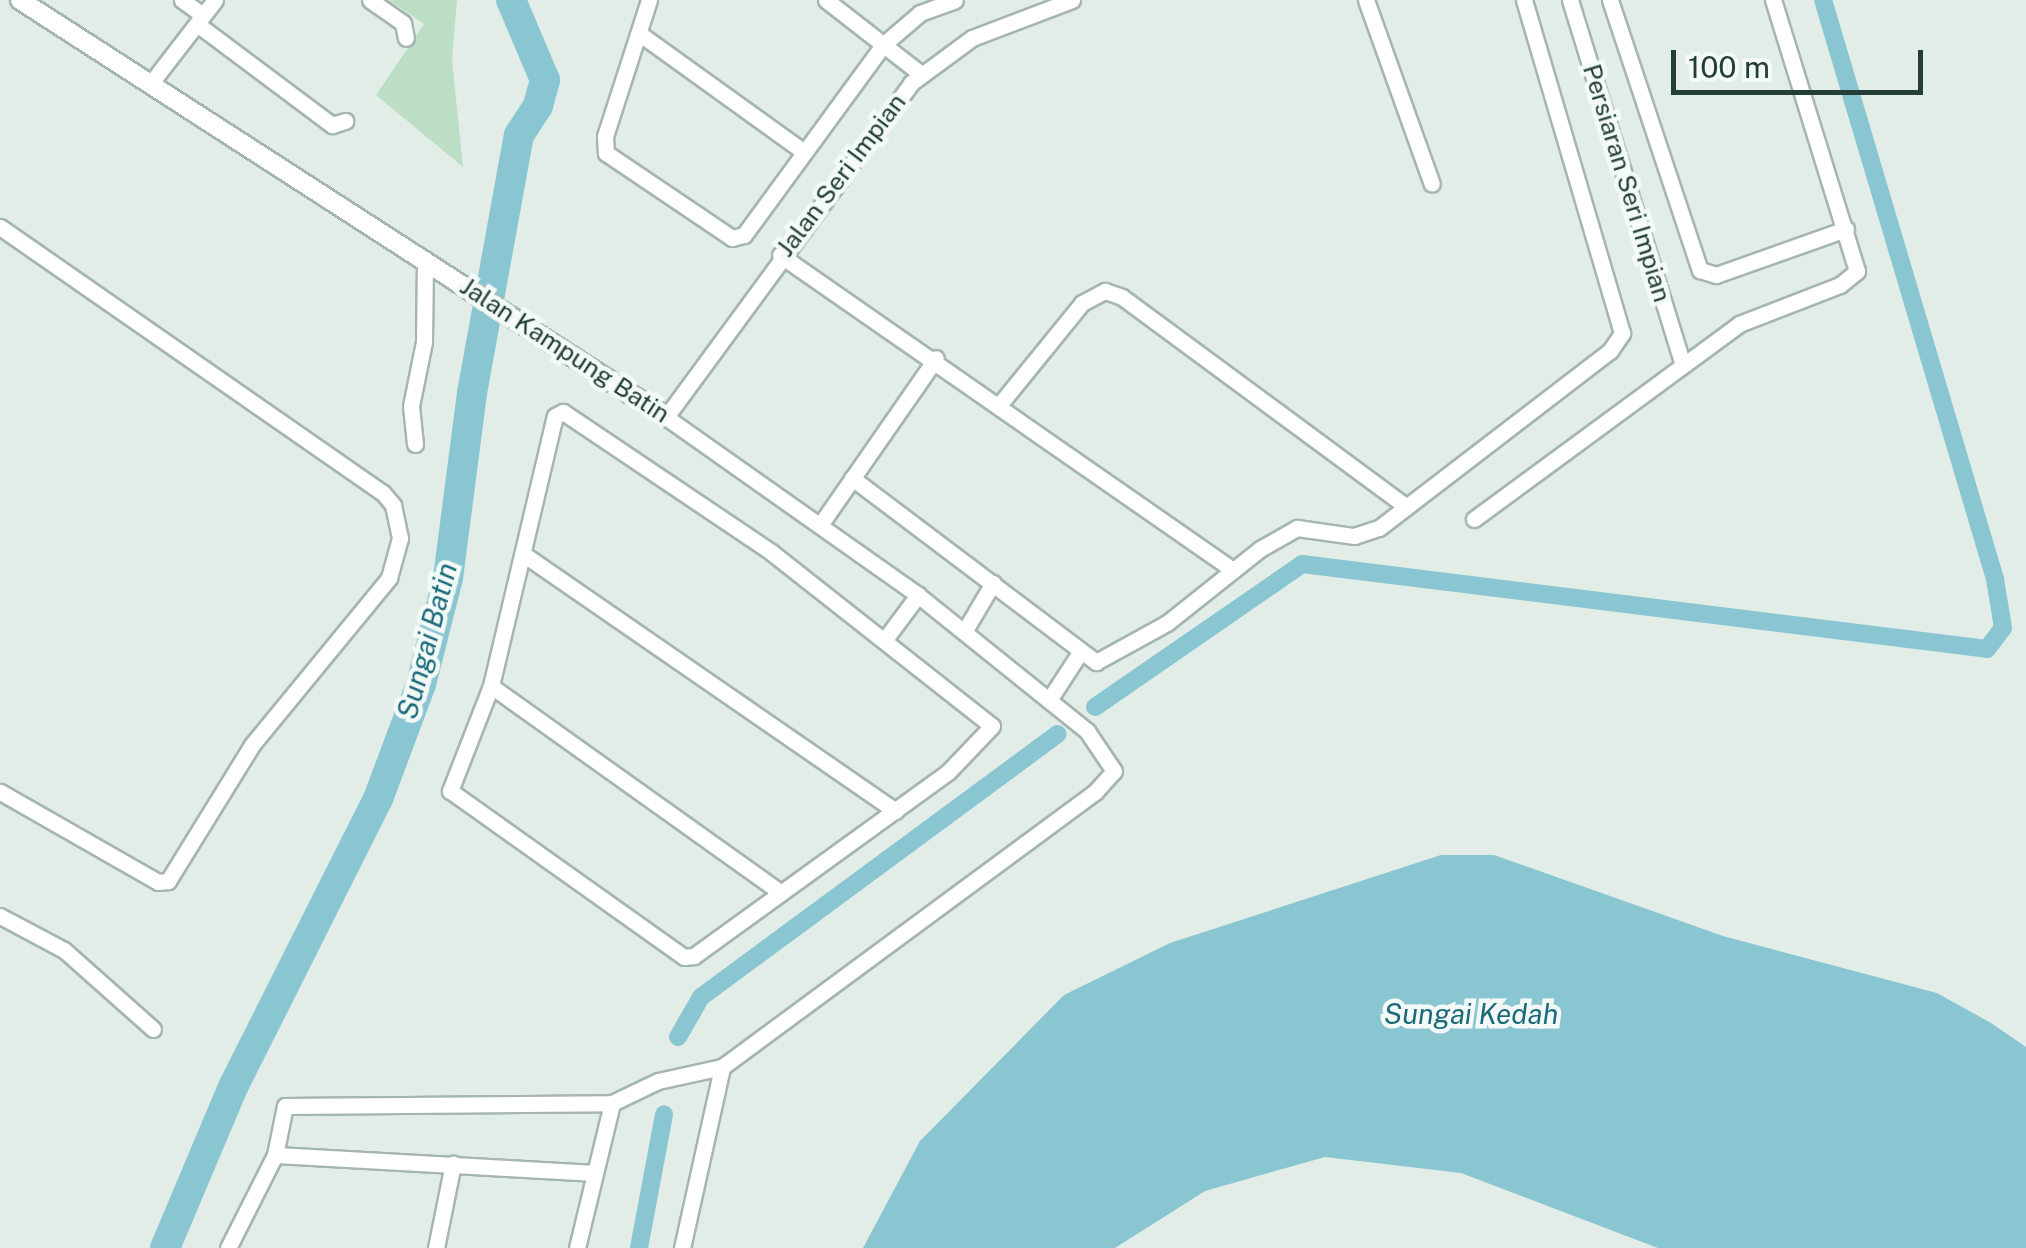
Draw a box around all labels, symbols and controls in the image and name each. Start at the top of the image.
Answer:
scale bar [1676,30,1928,92]
text: 100 m [1688,49,1770,85]
street label: Persiaran Seri Impian [1577,61,1677,305]
street label: Jalan Seri Impian [770,88,912,262]
street label: Jalan Kampung Batin [455,271,675,429]
water label: Sungai Batin [390,559,464,723]
water label: Sungai Kedah [1384,997,1558,1031]

